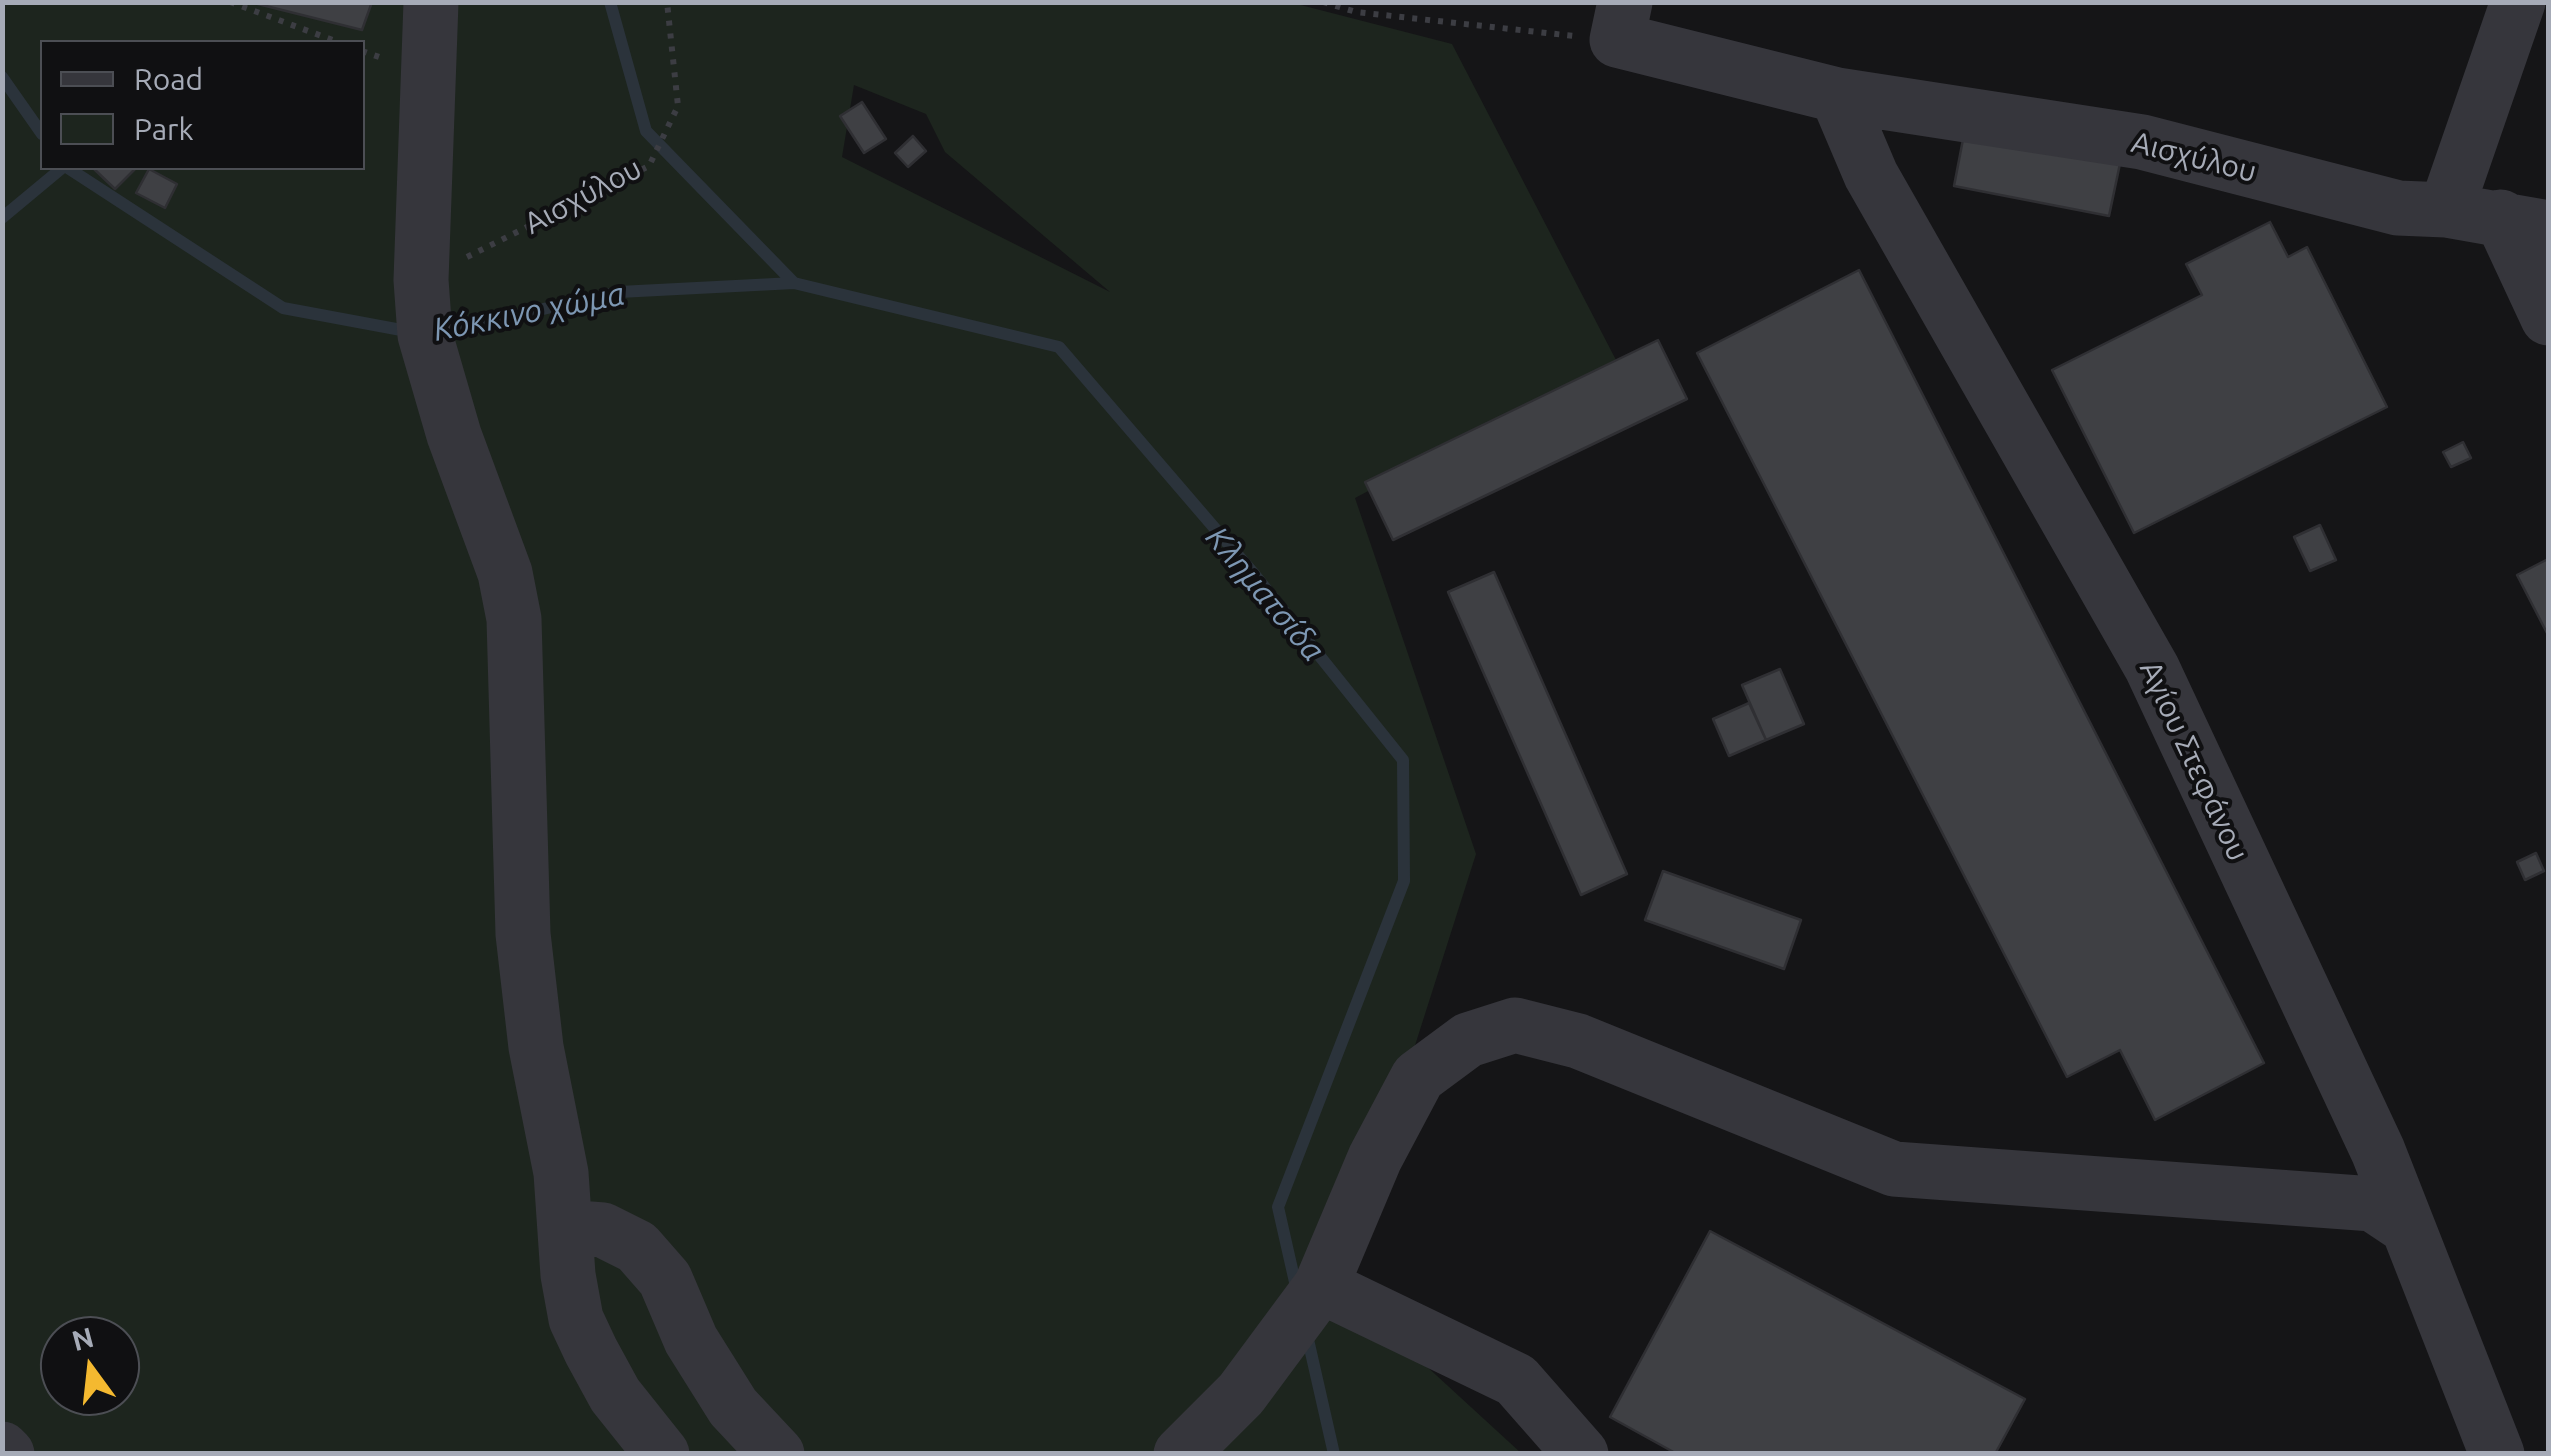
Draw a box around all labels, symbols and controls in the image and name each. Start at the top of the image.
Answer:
legend [40,40,365,170]
text: Road [134,62,203,96]
text: Park [134,112,194,146]
street label: Αισχύλου [2128,124,2260,190]
street label: Αισχύλου [518,150,648,242]
water label: Κόκκινο χώμα [430,275,628,349]
water label: Κληματσίδα [1198,519,1332,669]
street label: Αγίου Στεφάνου [2132,655,2256,867]
north arrow [40,1316,140,1416]
text: N [69,1321,97,1356]

